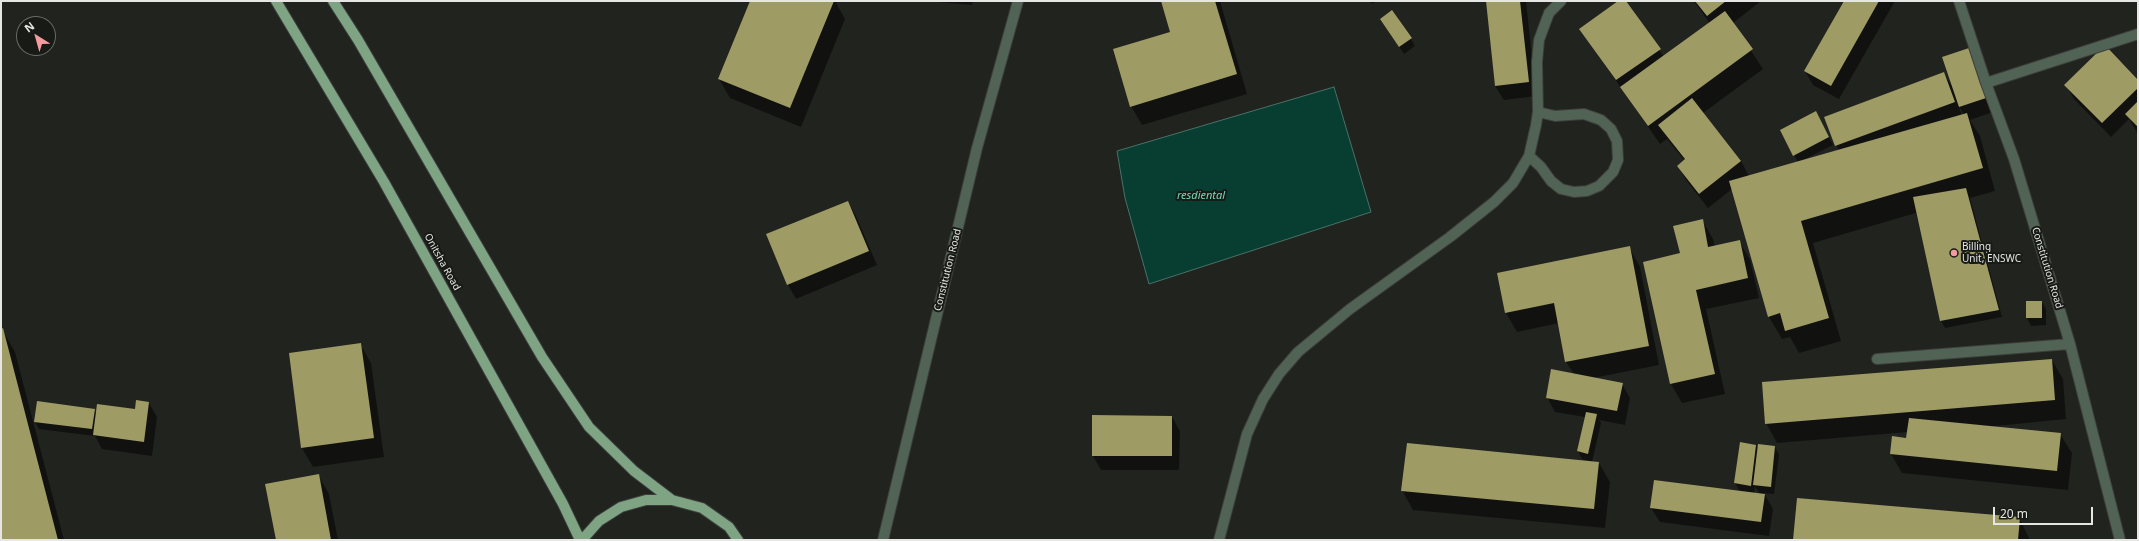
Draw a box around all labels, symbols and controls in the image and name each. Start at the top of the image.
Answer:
north arrow [16,16,56,56]
text: N [21,18,37,36]
water label: resdiental [1177,189,1225,203]
street label: Constitution Road [2029,226,2065,310]
street label: Constitution Road [932,228,964,312]
street label: Onitsha Road [421,231,463,293]
place label: Billing Unit, ENSWC [1962,241,2021,264]
marker: Billing Unit, ENSWC [1949,248,1959,258]
scale bar [1995,499,2095,525]
text: 20 m [2000,505,2028,522]

